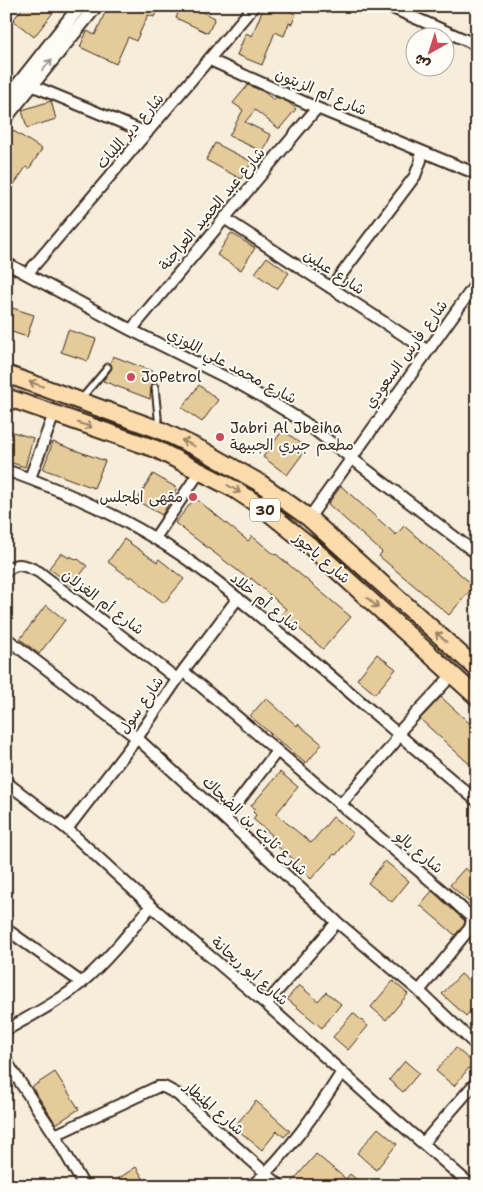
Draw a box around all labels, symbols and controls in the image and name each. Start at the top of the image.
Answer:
north arrow [406,28,456,78]
text: ش [410,50,433,74]
one-way arrow [42,59,53,72]
street label: شارع أم الزيتون [272,64,370,121]
street label: شارع دير الليات [92,89,168,173]
street label: شارع عبد الحميد العراجنة [155,143,269,275]
street label: شارع عبلين [299,245,369,299]
street label: شارع فارس السعودي [360,296,453,413]
street label: شارع محمد علي اللوزي [162,323,300,411]
place label: JoPetrol [141,367,202,387]
marker: JoPetrol [125,371,137,383]
one-way arrow [29,379,45,388]
place label: Jabri Al Jbeiha مطعم جبري الجبيهة [230,418,354,457]
one-way arrow [77,420,93,430]
marker: Jabri Al Jbeiha مطعم جبري الجبيهة [214,431,226,443]
one-way arrow [181,438,196,447]
one-way arrow [226,485,240,495]
place label: مقهى المجلس [100,487,183,507]
marker: مقهى المجلس [187,491,199,503]
road number: 30 [250,498,280,522]
street label: شارع ياجوز [289,527,355,588]
street label: شارع أم الغزلان [57,565,148,640]
street label: شارع أم خلاد [225,568,304,637]
one-way arrow [366,597,379,609]
one-way arrow [434,631,447,643]
street label: شارع سول [114,672,168,738]
street label: شارع ثابت بن الضحاك [198,772,312,880]
street label: شارع يالو [390,825,447,878]
street label: شارع أبو ريحانة [207,932,293,1010]
street label: شارع المنطار [179,1076,248,1140]

